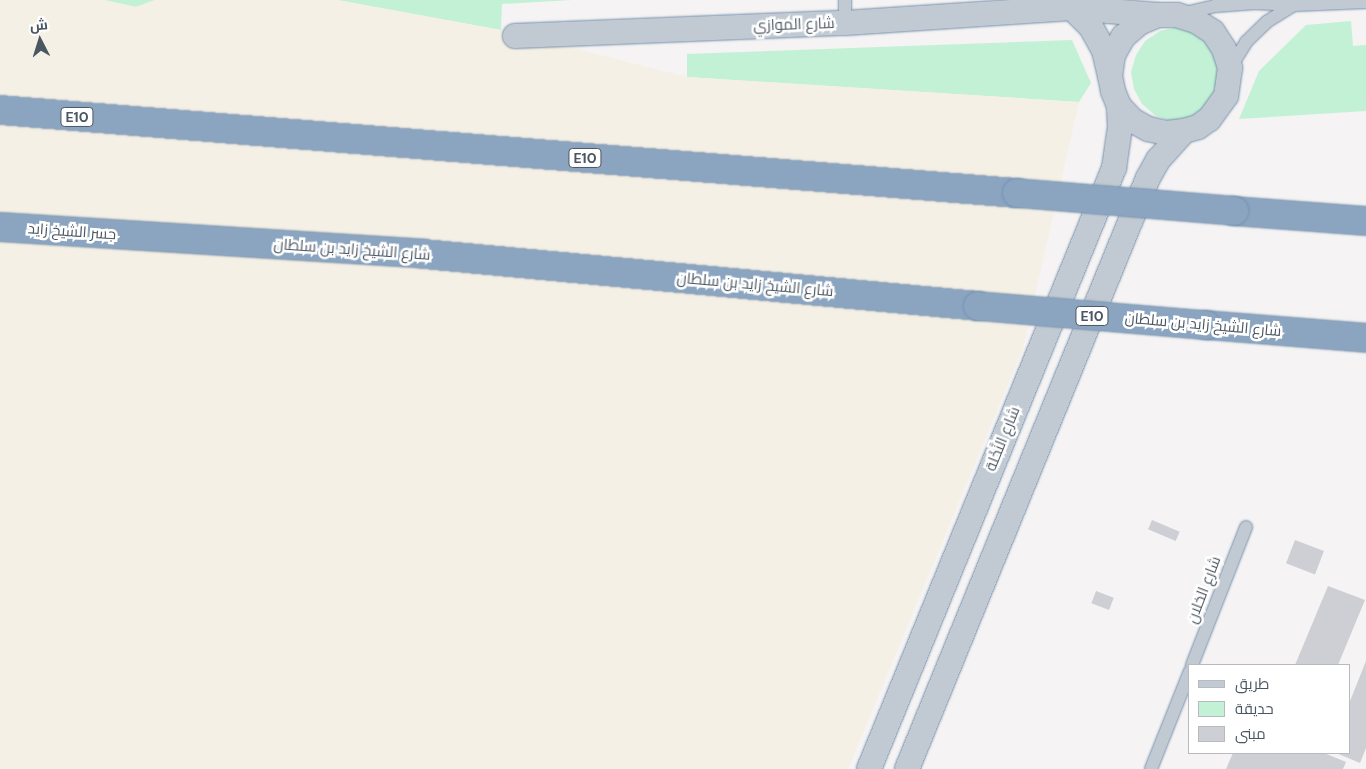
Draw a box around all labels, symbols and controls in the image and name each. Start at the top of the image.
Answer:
north arrow [15,15,65,65]
text: ش [29,15,48,35]
street label: شارع الموازي [753,15,835,35]
road number: E10 [60,105,94,128]
road number: E10 [568,146,602,170]
street label: جسر الشيخ زايد [27,220,117,244]
street label: شارع الشيخ زايد بن سلطان [273,236,431,264]
street label: شارع الشيخ زايد بن سلطان [676,269,834,301]
road number: E10 [1074,304,1110,328]
street label: شارع الشيخ زايد بن سلطان [1124,309,1282,341]
street label: شارع النَّخْلة [982,404,1024,474]
street label: شارع الخلان [1183,554,1225,626]
legend [1188,664,1351,754]
text: طريق [1235,674,1269,694]
text: حديقة [1235,699,1274,719]
text: مبنى [1235,724,1266,744]

